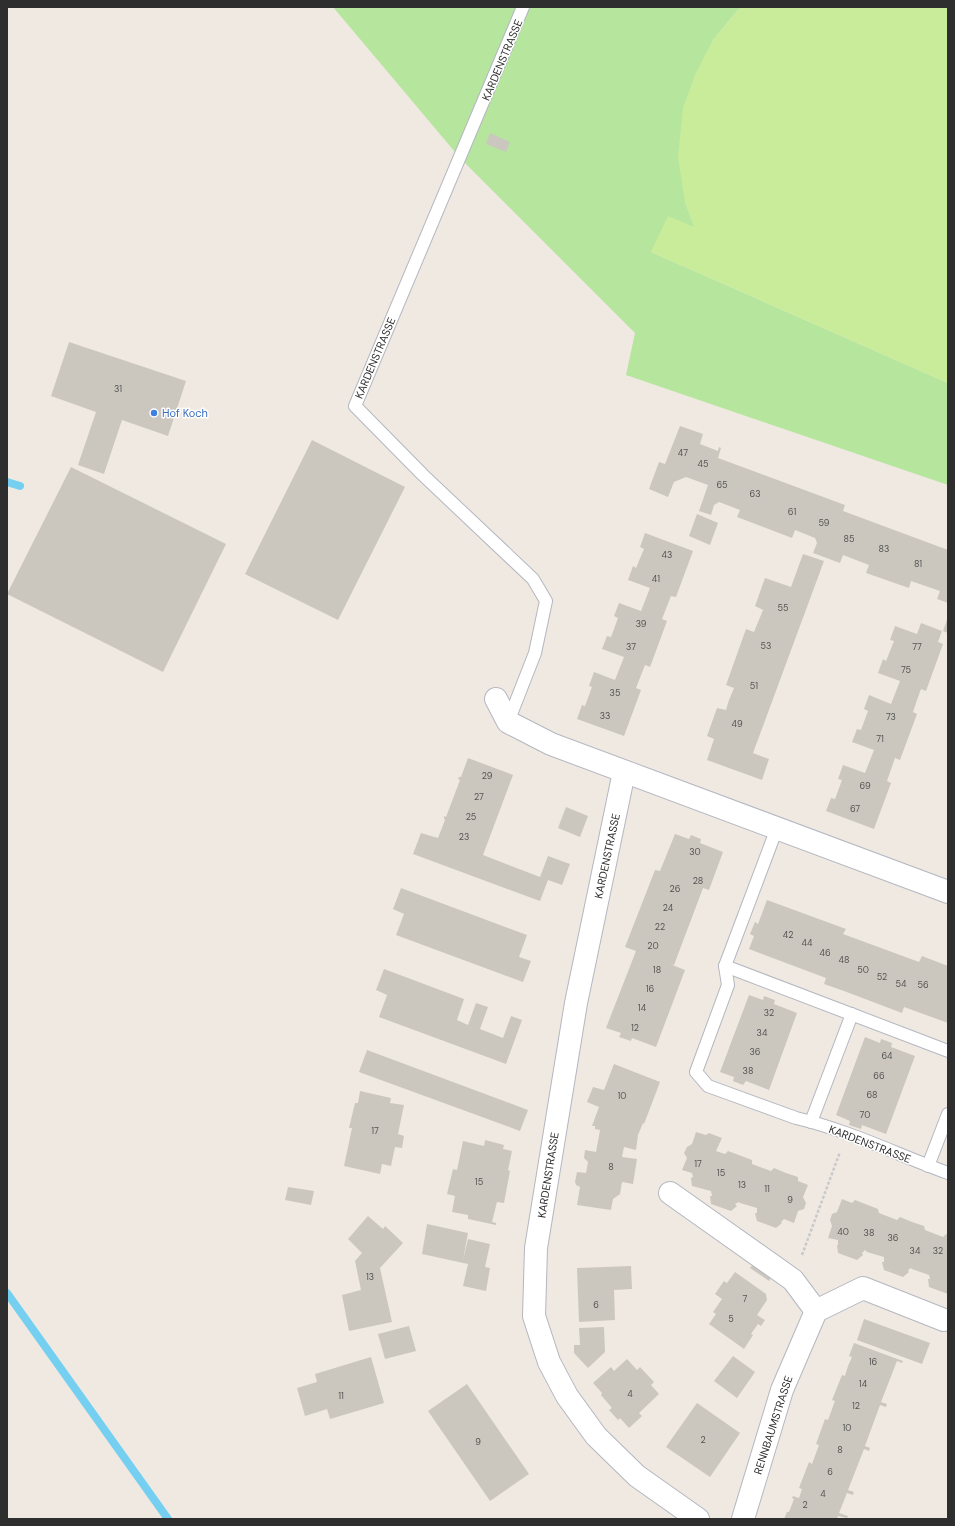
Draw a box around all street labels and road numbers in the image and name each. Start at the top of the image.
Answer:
street label: KARDENSTRASSE [479,17,525,103]
street label: KARDENSTRASSE [352,315,398,401]
street label: KARDENSTRASSE [591,812,623,900]
street label: KARDENSTRASSE [827,1122,913,1166]
street label: KARDENSTRASSE [534,1131,562,1219]
street label: RENNBAUMSTRASSE [750,1374,796,1476]

